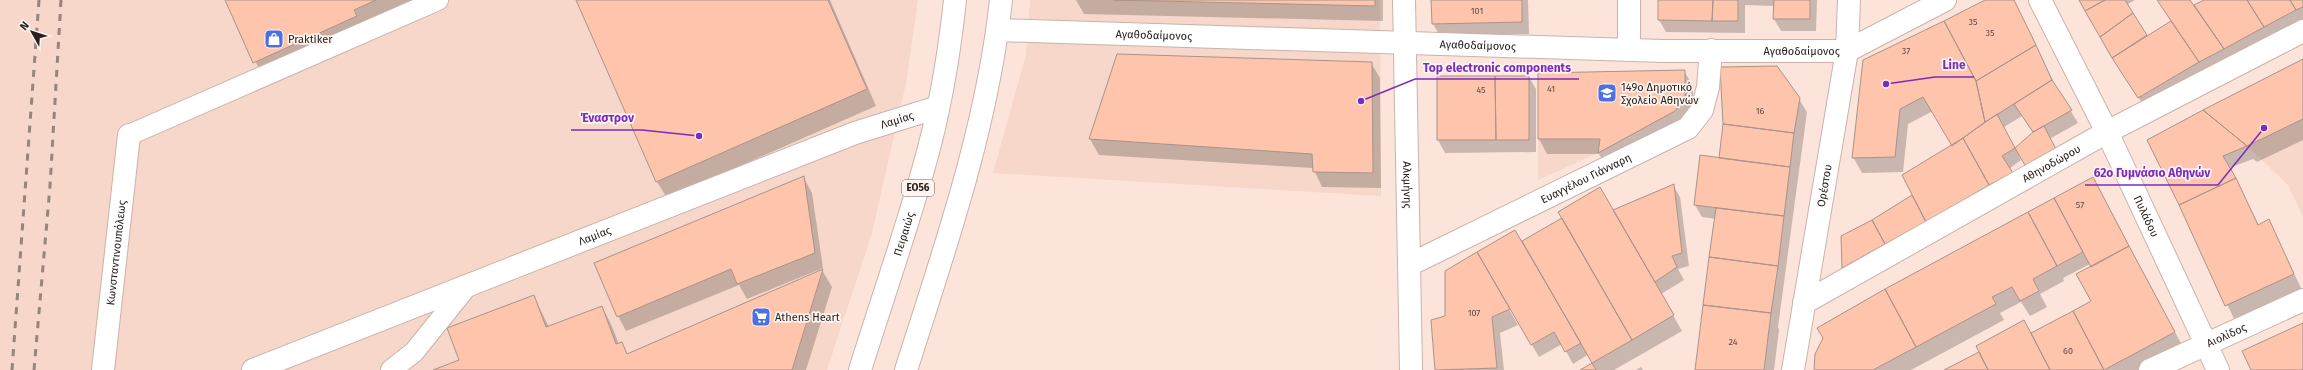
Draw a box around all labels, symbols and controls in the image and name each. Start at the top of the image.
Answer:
house number: 101 [1471,6,1483,16]
north arrow [12,12,52,52]
house number: 35 [1968,17,1978,27]
text: N [17,19,32,33]
street label: Αγαθοδαίμονος [1115,27,1192,43]
shop icon: Praktiker [263,28,285,50]
house number: 35 [1985,28,1995,38]
place label: Praktiker [288,33,333,46]
street label: Αγαθοδαίμονος [1439,37,1516,53]
street label: Αγαθοδαίμονος [1763,45,1840,58]
house number: 37 [1902,46,1910,56]
callout: Line [1935,53,1974,77]
callout: Top electronic components [1415,55,1579,79]
text: Line [1942,58,1966,72]
text: Top electronic components [1423,61,1571,75]
place label: 149ο Δημοτικό Σχολείο Αθηνών [1621,81,1699,107]
school or university icon: 149ο Δημοτικό Σχολείο Αθηνών [1596,82,1618,104]
house number: 41 [1547,84,1555,94]
house number: 45 [1476,85,1486,95]
callout: Έναστρον [571,106,642,130]
house number: 16 [1756,106,1765,116]
street label: Λαμίας [879,109,915,131]
text: Έναστρον [580,111,635,125]
street label: Αθηνοδώρου [2020,142,2083,185]
street label: Ευαγγέλου Γιάνναρη [1538,150,1633,206]
street label: Αλκμήνης [1401,161,1414,209]
callout: 62ο Γυµνάσιο Αθηνών [2085,161,2218,185]
street label: Ορέστου [1814,163,1834,208]
text: 62ο Γυµνάσιο Αθηνών [2094,165,2211,180]
road number: ΕΟ56 [902,180,934,196]
street label: Πυλάδου [2131,193,2162,239]
street label: Κωνσταντινουπόλεως [104,199,128,306]
house number: 57 [2076,200,2084,210]
street label: Πειραιώς [891,210,917,257]
street label: Λαμίας [576,223,613,248]
supermarket icon: Athens Heart [750,306,772,328]
house number: 107 [1468,308,1480,318]
place label: Athens Heart [775,311,840,324]
street label: Αιολίδος [2204,320,2248,350]
house number: 24 [1728,337,1738,347]
house number: 60 [2063,346,2073,356]

